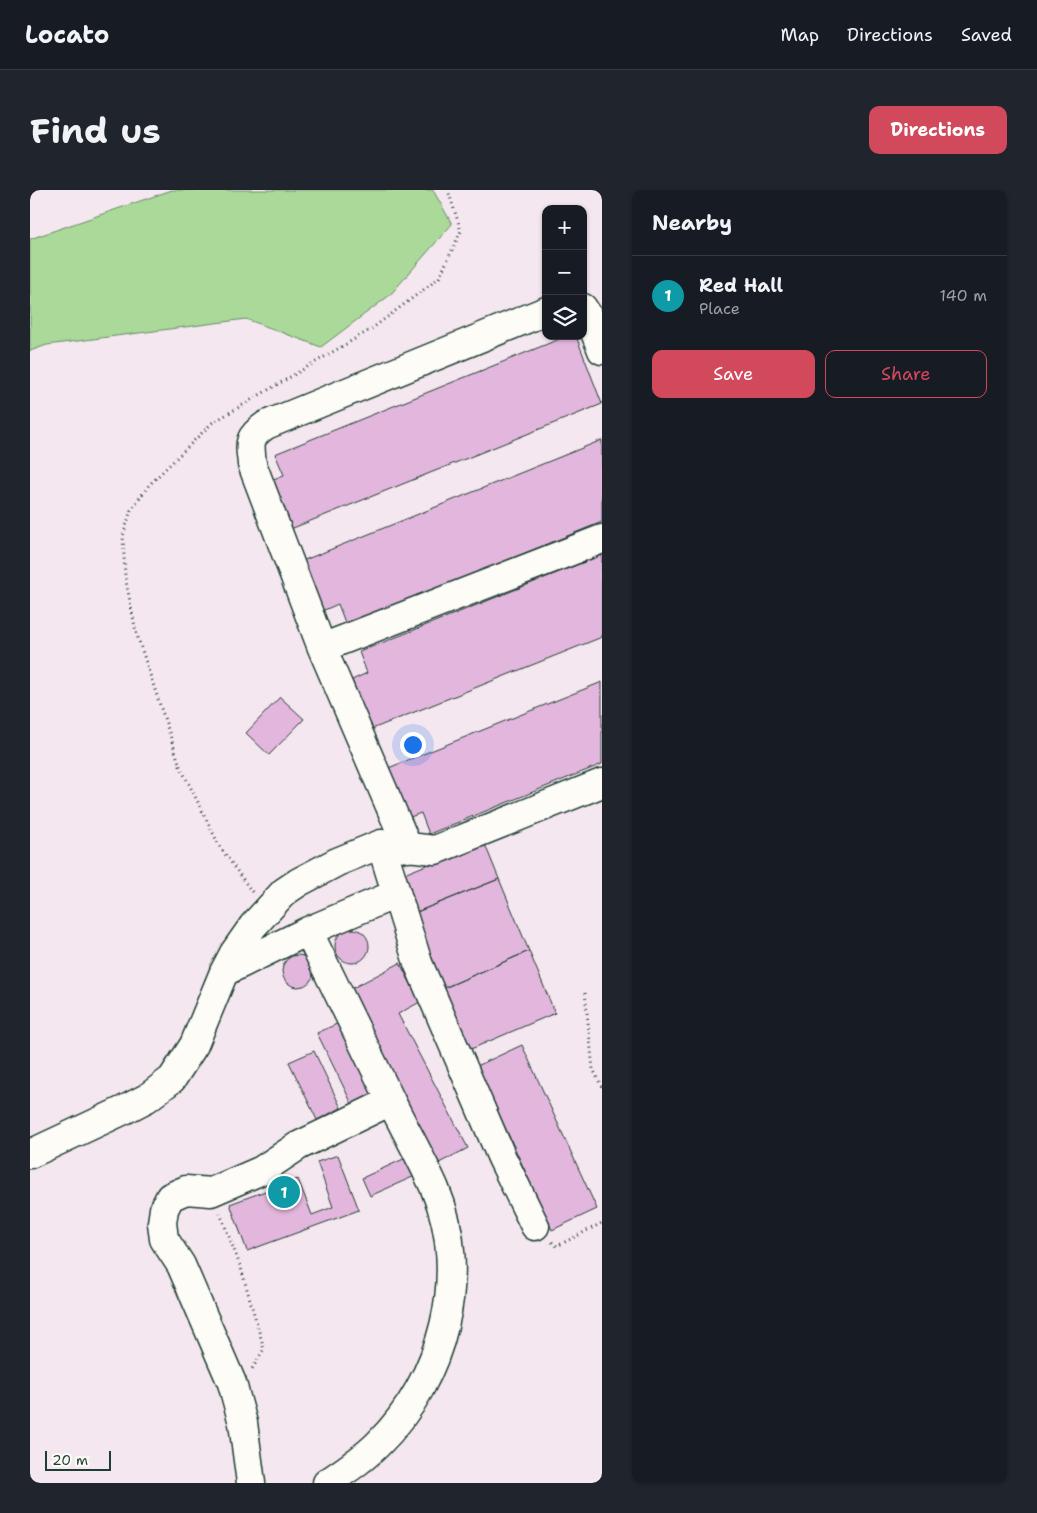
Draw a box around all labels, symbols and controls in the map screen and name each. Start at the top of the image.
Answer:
text: Locato [25,19,109,51]
text: Map [781,23,819,47]
text: Directions [847,23,933,47]
text: Saved [961,23,1012,47]
button: Directions [869,106,1007,154]
text: Find us [30,107,161,154]
map controls [542,205,587,340]
button: + [542,205,587,250]
text: Nearby [652,209,732,237]
button: − [542,250,587,295]
text: Red Hall [699,273,783,298]
text: 1 [664,285,672,306]
text: 140 m [940,285,987,306]
button: layers [542,295,587,340]
text: Place [699,298,740,319]
button: Save [652,350,815,398]
button: Share [825,350,987,398]
your location [400,732,426,758]
pin: 1 [268,1173,300,1211]
scale bar [45,1448,111,1471]
text: 20 m [52,1451,88,1469]

